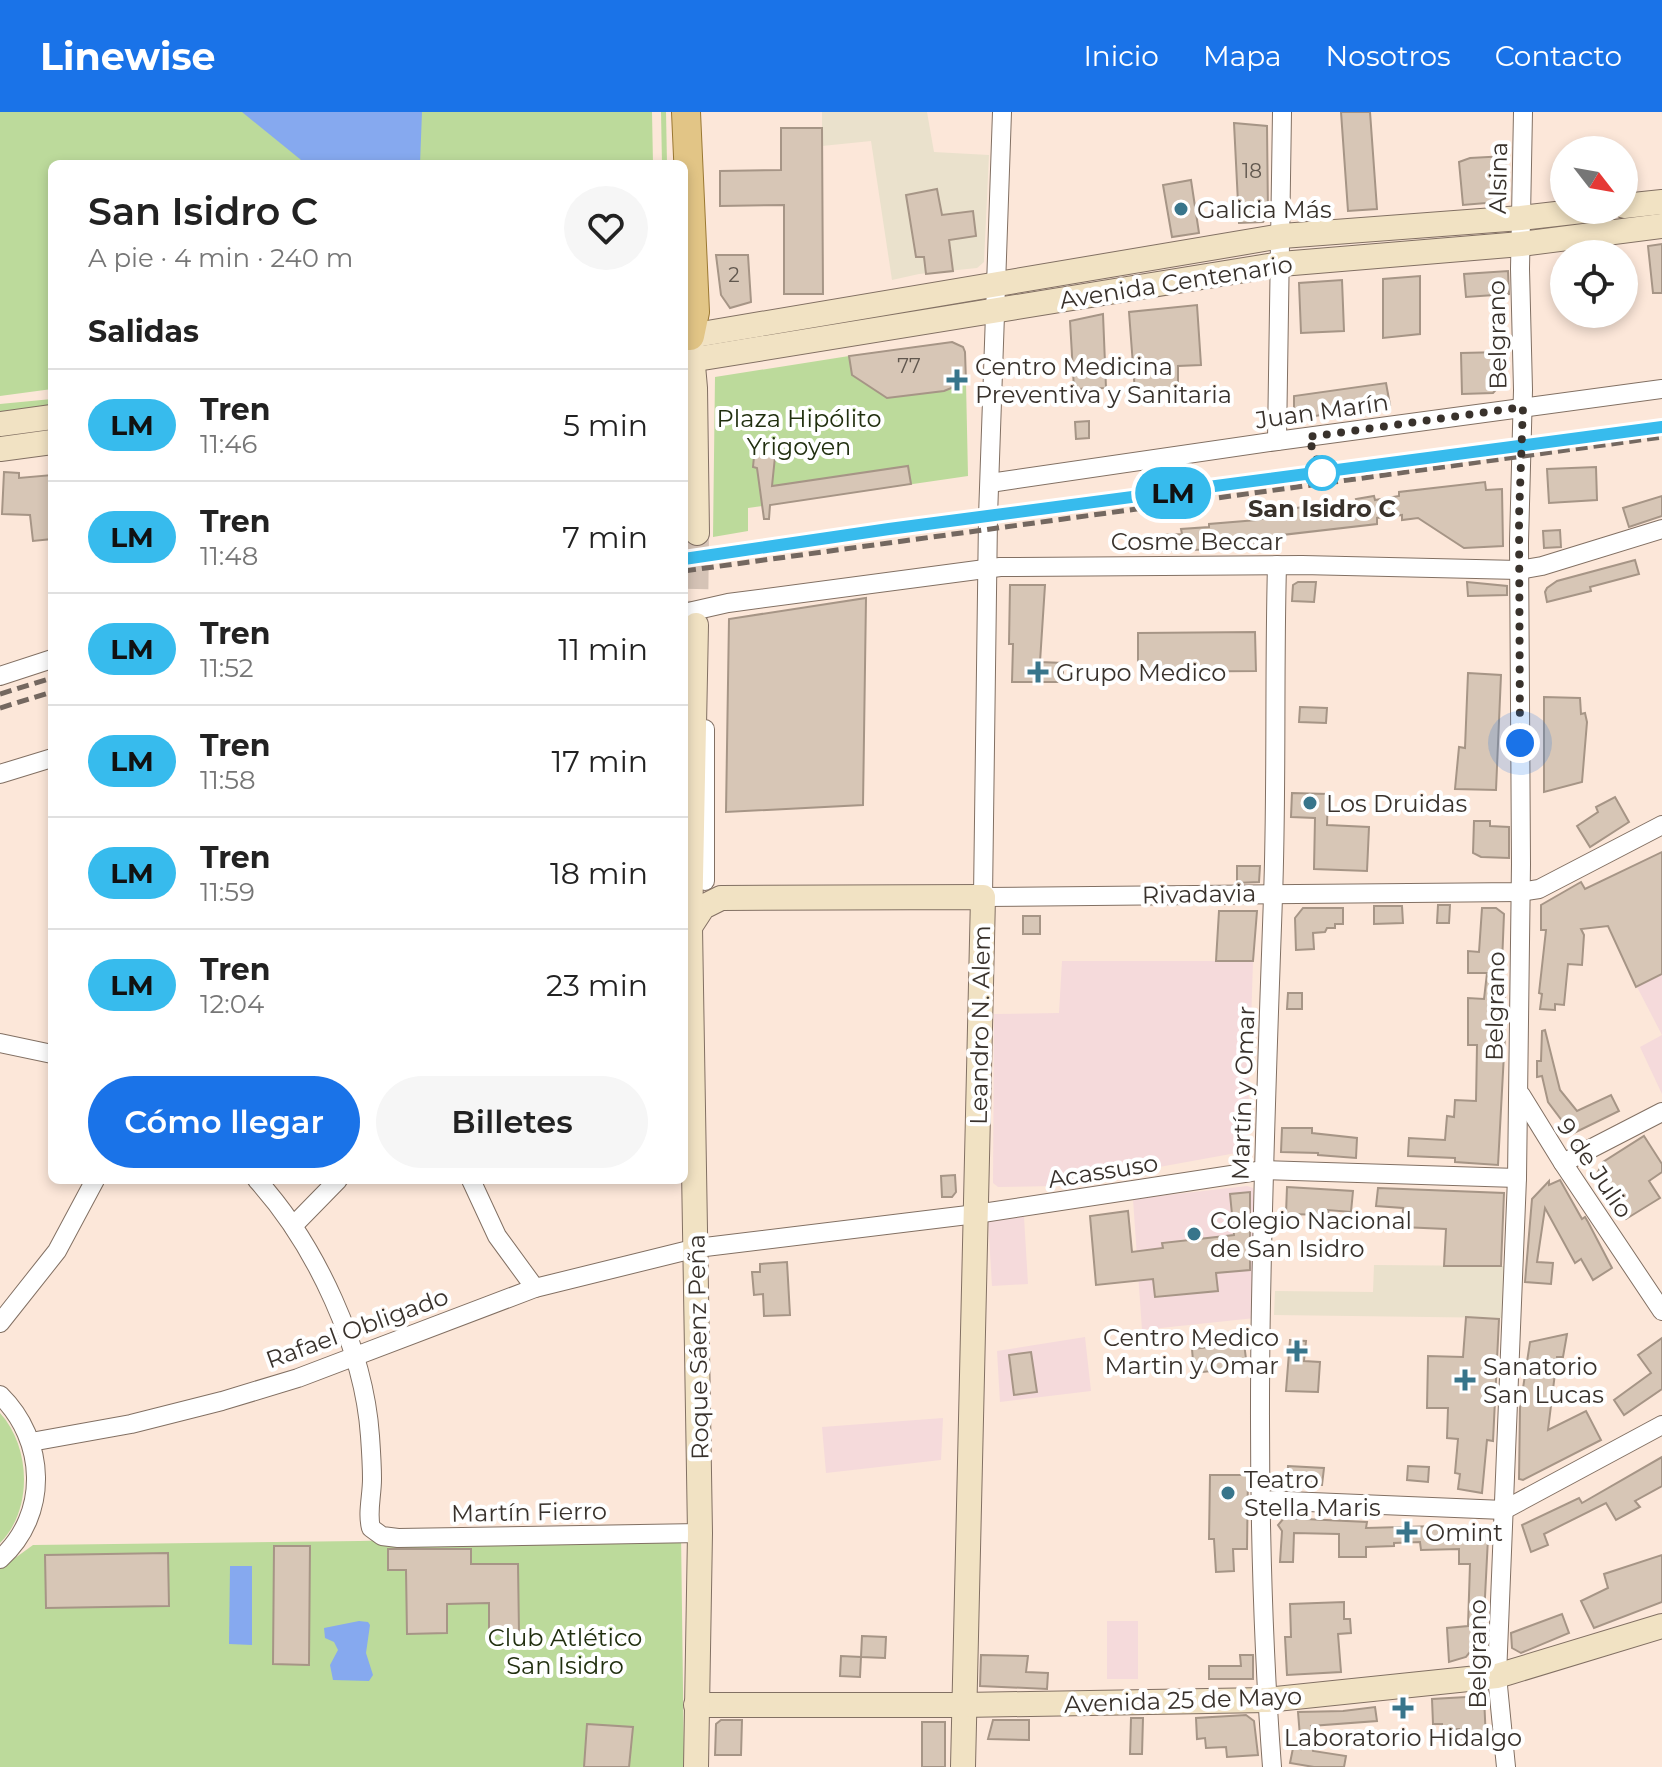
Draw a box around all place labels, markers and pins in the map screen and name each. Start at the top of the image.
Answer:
place label: Galicia Más [1197,195,1332,224]
marker: Galicia Más [1172,200,1190,218]
place label: Centro Medicina Preventiva y Sanitaria [975,352,1232,409]
marker: Centro Medicina Preventiva y Sanitaria [946,369,968,391]
marker: San Isidro C [1305,456,1339,490]
place label: San Isidro C [1248,494,1396,523]
place label: Grupo Medico [1056,658,1226,687]
marker: Grupo Medico [1027,661,1049,683]
place label: Los Druidas [1326,789,1467,818]
marker: Los Druidas [1301,794,1319,812]
place label: Colegio Nacional de San Isidro [1210,1206,1412,1263]
marker: Colegio Nacional de San Isidro [1185,1225,1203,1243]
place label: Centro Medico Martin y Omar [1103,1323,1279,1380]
marker: Centro Medico Martin y Omar [1286,1340,1308,1362]
place label: Sanatorio San Lucas [1483,1352,1604,1409]
marker: Sanatorio San Lucas [1454,1369,1476,1391]
place label: Teatro Stella Maris [1244,1465,1381,1522]
marker: Teatro Stella Maris [1219,1484,1237,1502]
place label: Omint [1425,1518,1503,1547]
marker: Omint [1396,1521,1418,1543]
marker: Laboratorio Hidalgo [1392,1697,1414,1719]
place label: Laboratorio Hidalgo [1284,1723,1522,1752]

